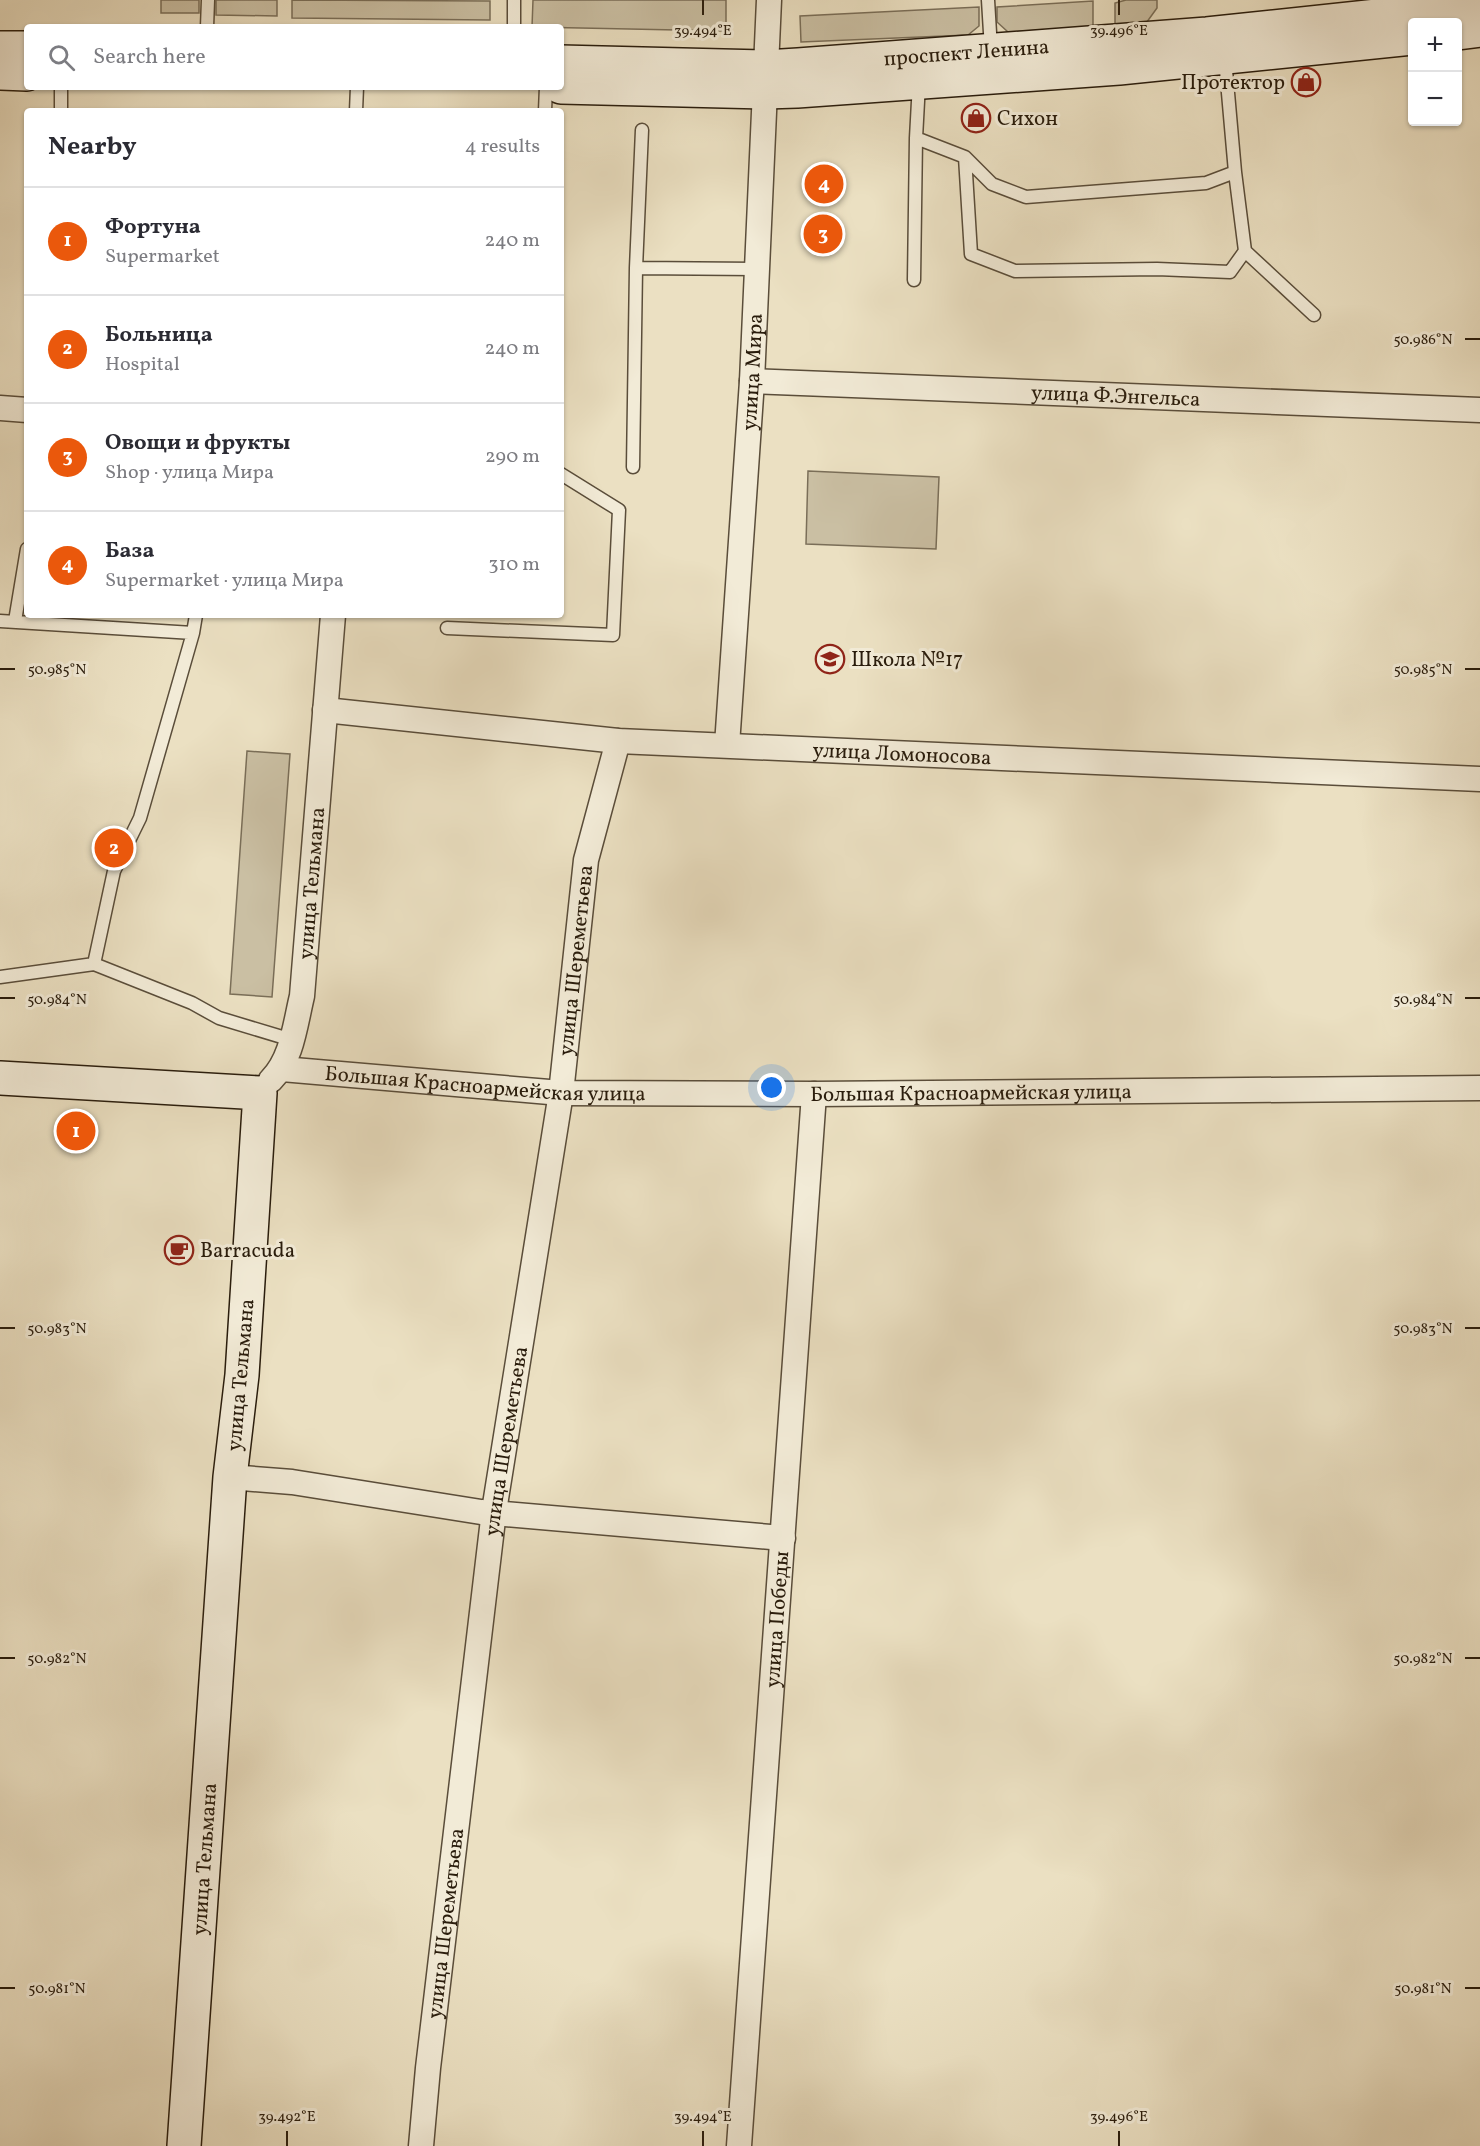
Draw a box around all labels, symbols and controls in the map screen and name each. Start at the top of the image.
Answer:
map controls [1408,18,1462,126]
button: + [1408,18,1462,72]
text: 39.494°E [674,21,732,42]
text: 39.496°E [1090,21,1148,42]
search box [24,24,564,90]
street label: проспект Ленина [883,33,1050,74]
icon: search [45,41,78,74]
text: Search here [93,42,206,73]
shop icon: Протектор [1290,66,1322,98]
place label: Протектор [1181,69,1285,98]
button: − [1408,72,1462,126]
shop icon: Сихон [960,102,992,134]
place label: Сихон [997,105,1058,134]
text: Nearby [48,129,137,165]
text: 4 results [465,133,540,161]
pin: 4 [804,162,844,207]
text: Фортуна [105,212,201,243]
pin: 3 [804,212,842,256]
text: 1 [63,227,72,255]
text: 240 m [485,227,540,255]
text: Supermarket [105,243,220,271]
street label: улица Мира [736,313,771,432]
text: Больница [105,320,213,351]
text: 50.986°N [1393,330,1453,351]
text: 2 [62,335,73,363]
text: 240 m [485,335,540,363]
text: Hospital [105,351,180,379]
street label: улица Ф.Энгельса [1030,379,1201,415]
text: Овощи и фрукты [105,428,290,459]
text: 3 [62,443,73,471]
text: 290 m [485,443,540,471]
text: Shop · улица Мира [105,459,274,487]
text: База [105,536,154,567]
text: 4 [61,551,74,579]
text: 310 m [488,551,540,579]
text: Supermarket · улица Мира [105,567,344,595]
school or university icon: Школа №17 [814,643,846,675]
place label: Школа №17 [851,646,963,675]
text: 50.985°N [28,660,86,681]
text: 50.985°N [1394,660,1452,681]
street label: улица Ломоносова [812,737,992,773]
street label: улица Тельмана [292,806,333,961]
pin: 2 [94,826,134,870]
street label: улица Шереметьева [552,863,601,1057]
text: 50.984°N [27,990,87,1011]
text: 50.984°N [1393,990,1453,1011]
street label: Большая Красноармейская улица [324,1060,646,1109]
your location [757,1073,786,1102]
street label: Большая Красноармейская улица [810,1078,1132,1110]
pin: 1 [56,1108,96,1154]
cafe icon: Barracuda [163,1234,195,1266]
place label: Barracuda [200,1237,295,1266]
street label: улица Тельмана [220,1298,263,1453]
text: 50.983°N [27,1319,87,1340]
text: 50.983°N [1393,1319,1453,1340]
street label: улица Шереметьева [478,1344,536,1538]
street label: улица Победы [759,1550,797,1689]
text: 50.982°N [27,1649,87,1670]
text: 50.982°N [1393,1649,1453,1670]
street label: улица Тельмана [186,1782,225,1936]
street label: улица Шереметьева [421,1826,472,2021]
text: 50.981°N [28,1979,86,2000]
text: 50.981°N [1394,1979,1452,2000]
text: 39.492°E [258,2107,316,2128]
text: 39.494°E [674,2107,732,2128]
text: 39.496°E [1090,2107,1148,2128]

